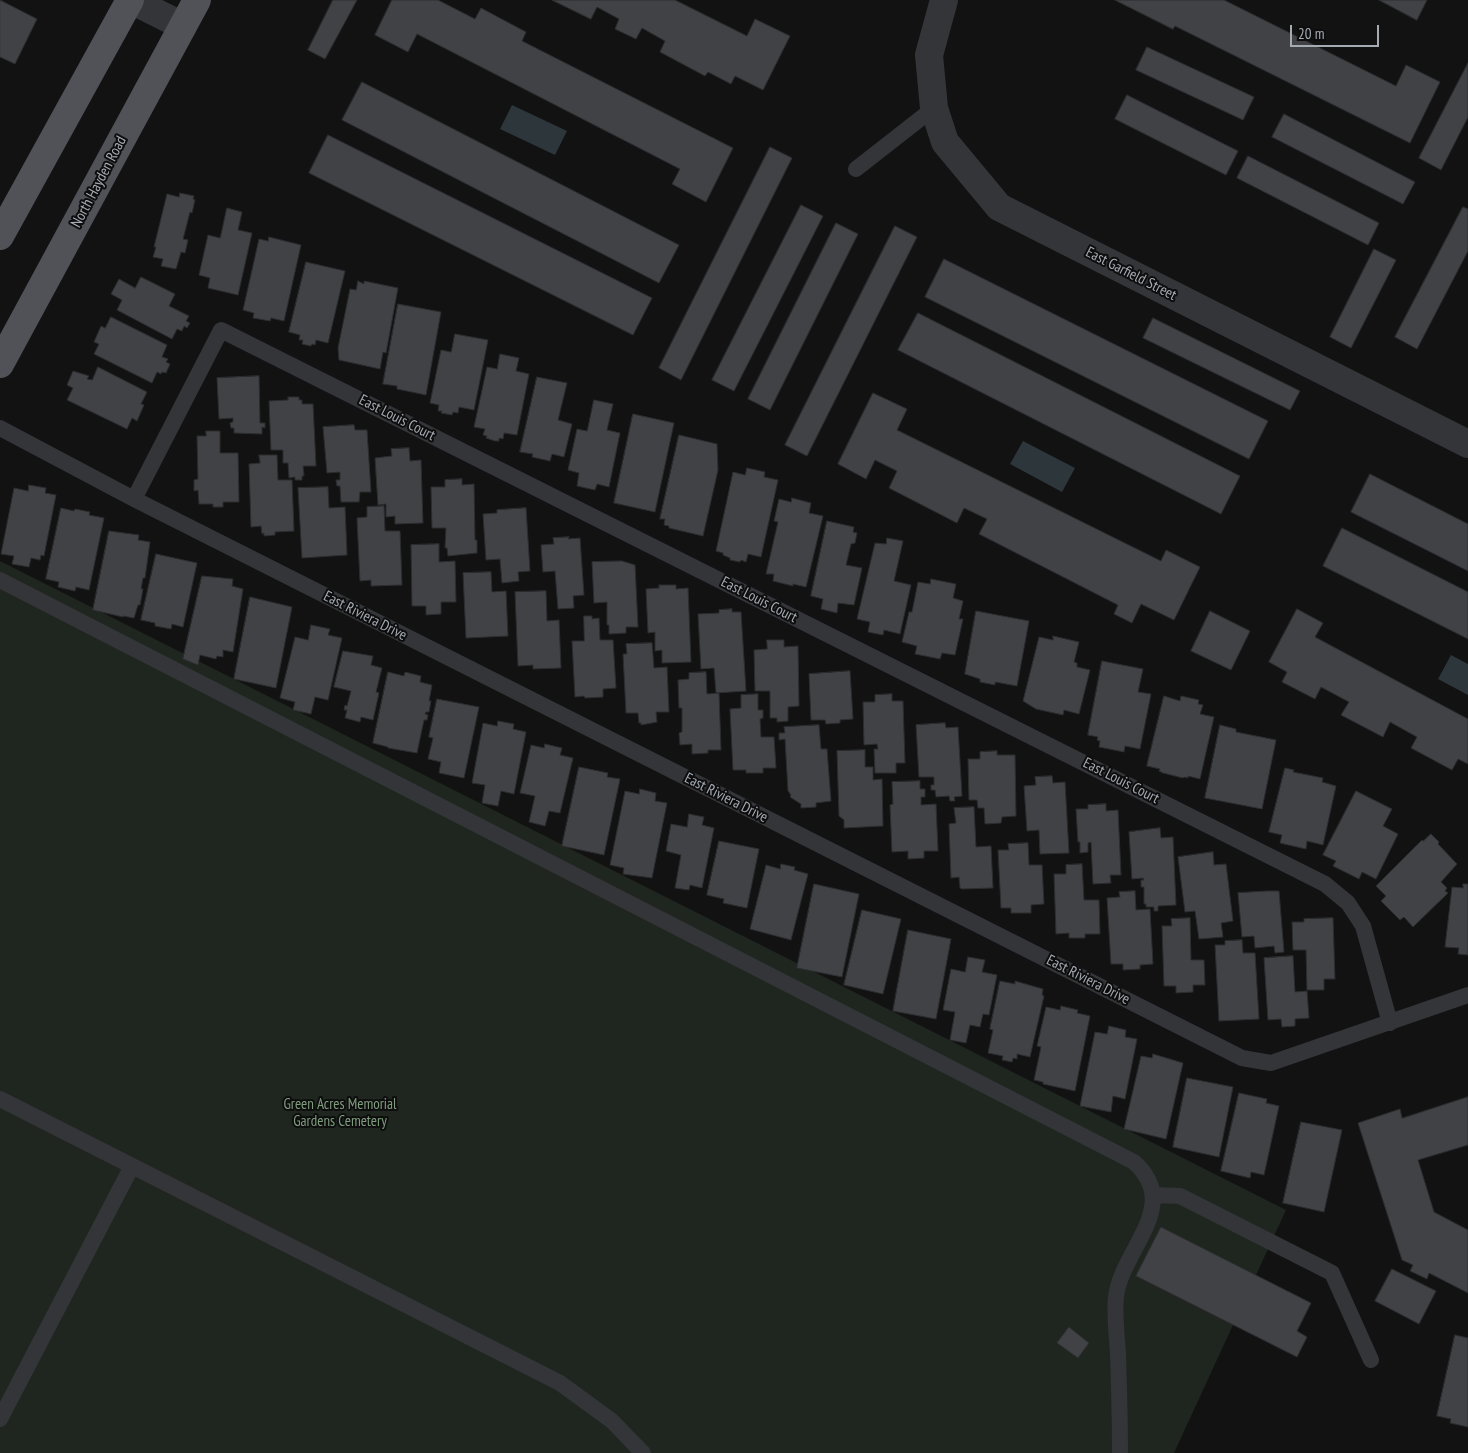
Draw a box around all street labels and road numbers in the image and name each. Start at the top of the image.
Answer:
street label: North Hayden Road [67,133,131,231]
street label: East Garfield Street [1083,243,1179,305]
street label: East Louis Court [356,391,438,445]
street label: East Louis Court [718,573,800,627]
street label: East Riviera Drive [320,587,410,645]
street label: East Louis Court [1080,754,1162,808]
street label: East Riviera Drive [681,769,771,827]
street label: East Riviera Drive [1043,951,1133,1009]

